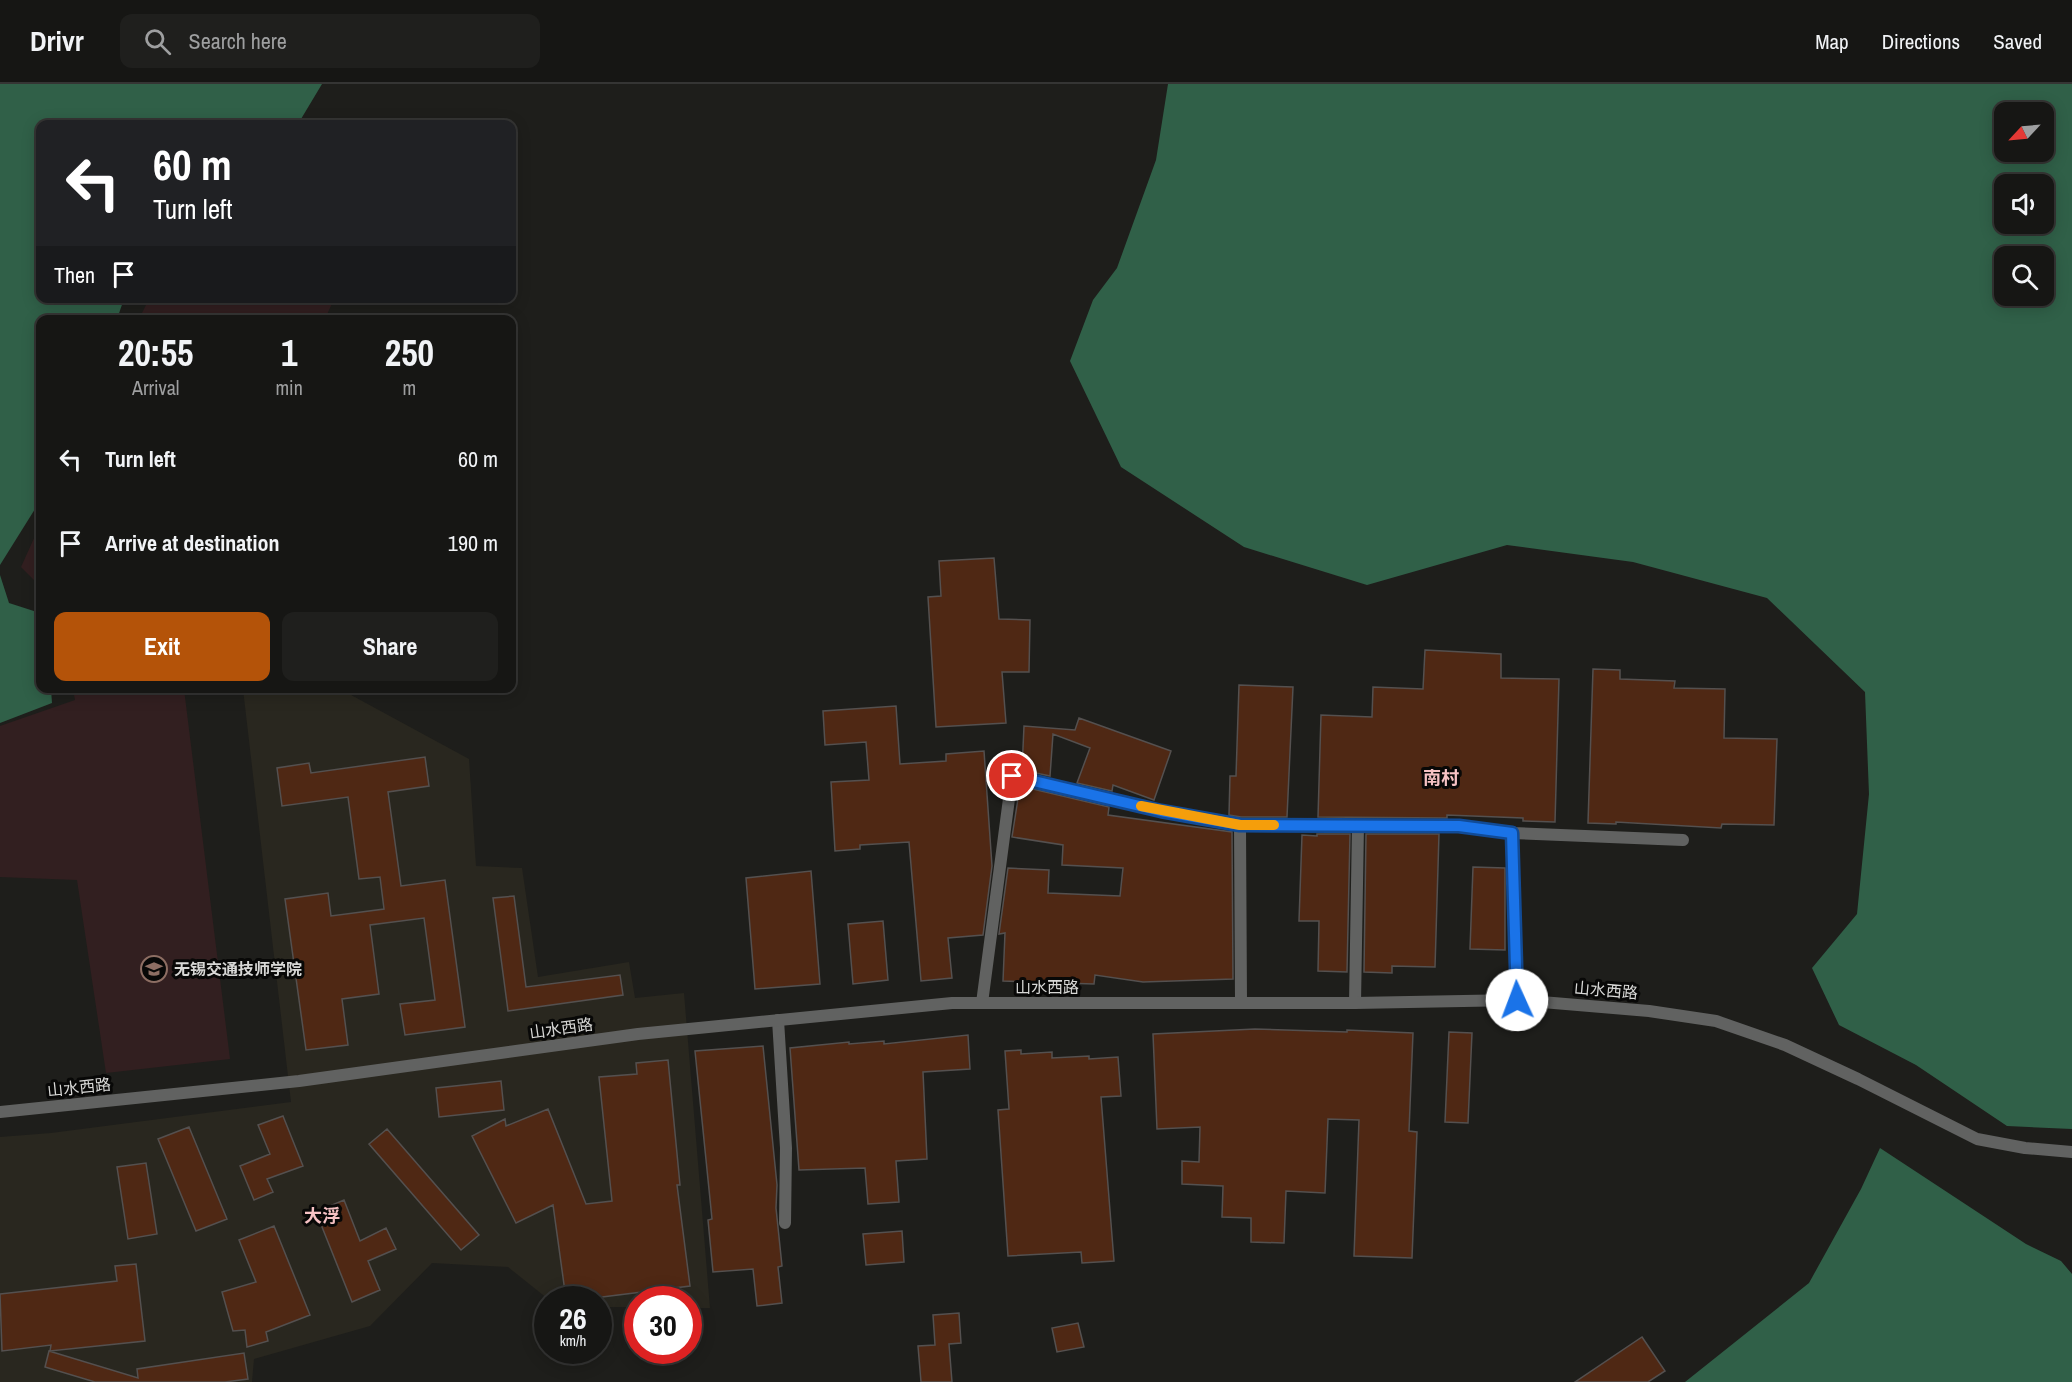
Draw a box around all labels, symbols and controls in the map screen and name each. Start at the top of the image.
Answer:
search box [120,14,540,68]
text: Drivr [30,22,84,60]
icon: search [141,25,174,58]
text: Search here [189,26,287,56]
text: Map [1815,27,1849,56]
text: Directions [1882,27,1960,56]
text: Saved [1993,27,2042,56]
north arrow [1994,102,2054,162]
map controls [1994,102,2054,306]
text: 60 m [153,137,232,193]
icon: left [54,144,132,222]
button: sound [1994,174,2054,234]
text: Turn left [153,191,232,227]
button: search [1994,246,2054,306]
icon: arrive [107,258,140,291]
text: Then [54,260,95,290]
text: 20:55 [118,329,193,377]
text: 1 [281,329,297,377]
text: 250 [385,329,434,377]
text: Arrival [132,374,179,401]
text: min [275,374,303,401]
text: m [403,374,416,401]
icon: left [54,443,87,476]
text: Turn left [105,444,176,474]
text: 60 m [458,444,498,474]
icon: arrive [54,527,87,560]
text: Arrive at destination [105,528,279,558]
text: 190 m [448,528,498,558]
button: Exit [54,612,270,681]
button: Share [282,612,498,681]
pin [986,750,1037,801]
icon: arrive [995,759,1028,792]
district label: 南村 [1423,765,1459,790]
school or university icon: 无锡交通技师学院 [139,954,169,984]
place label: 无锡交通技师学院 [174,958,302,980]
position arrow [1485,968,1549,1032]
street label: 山水西路 [1015,976,1079,998]
street label: 山水西路 [1573,976,1639,1004]
street label: 山水西路 [528,1013,594,1043]
street label: 山水西路 [46,1073,112,1101]
district label: 大浮 [304,1203,340,1228]
speed limit sign: 30 [624,1286,702,1364]
text: 26 [559,1298,587,1338]
text: km/h [560,1330,586,1351]

